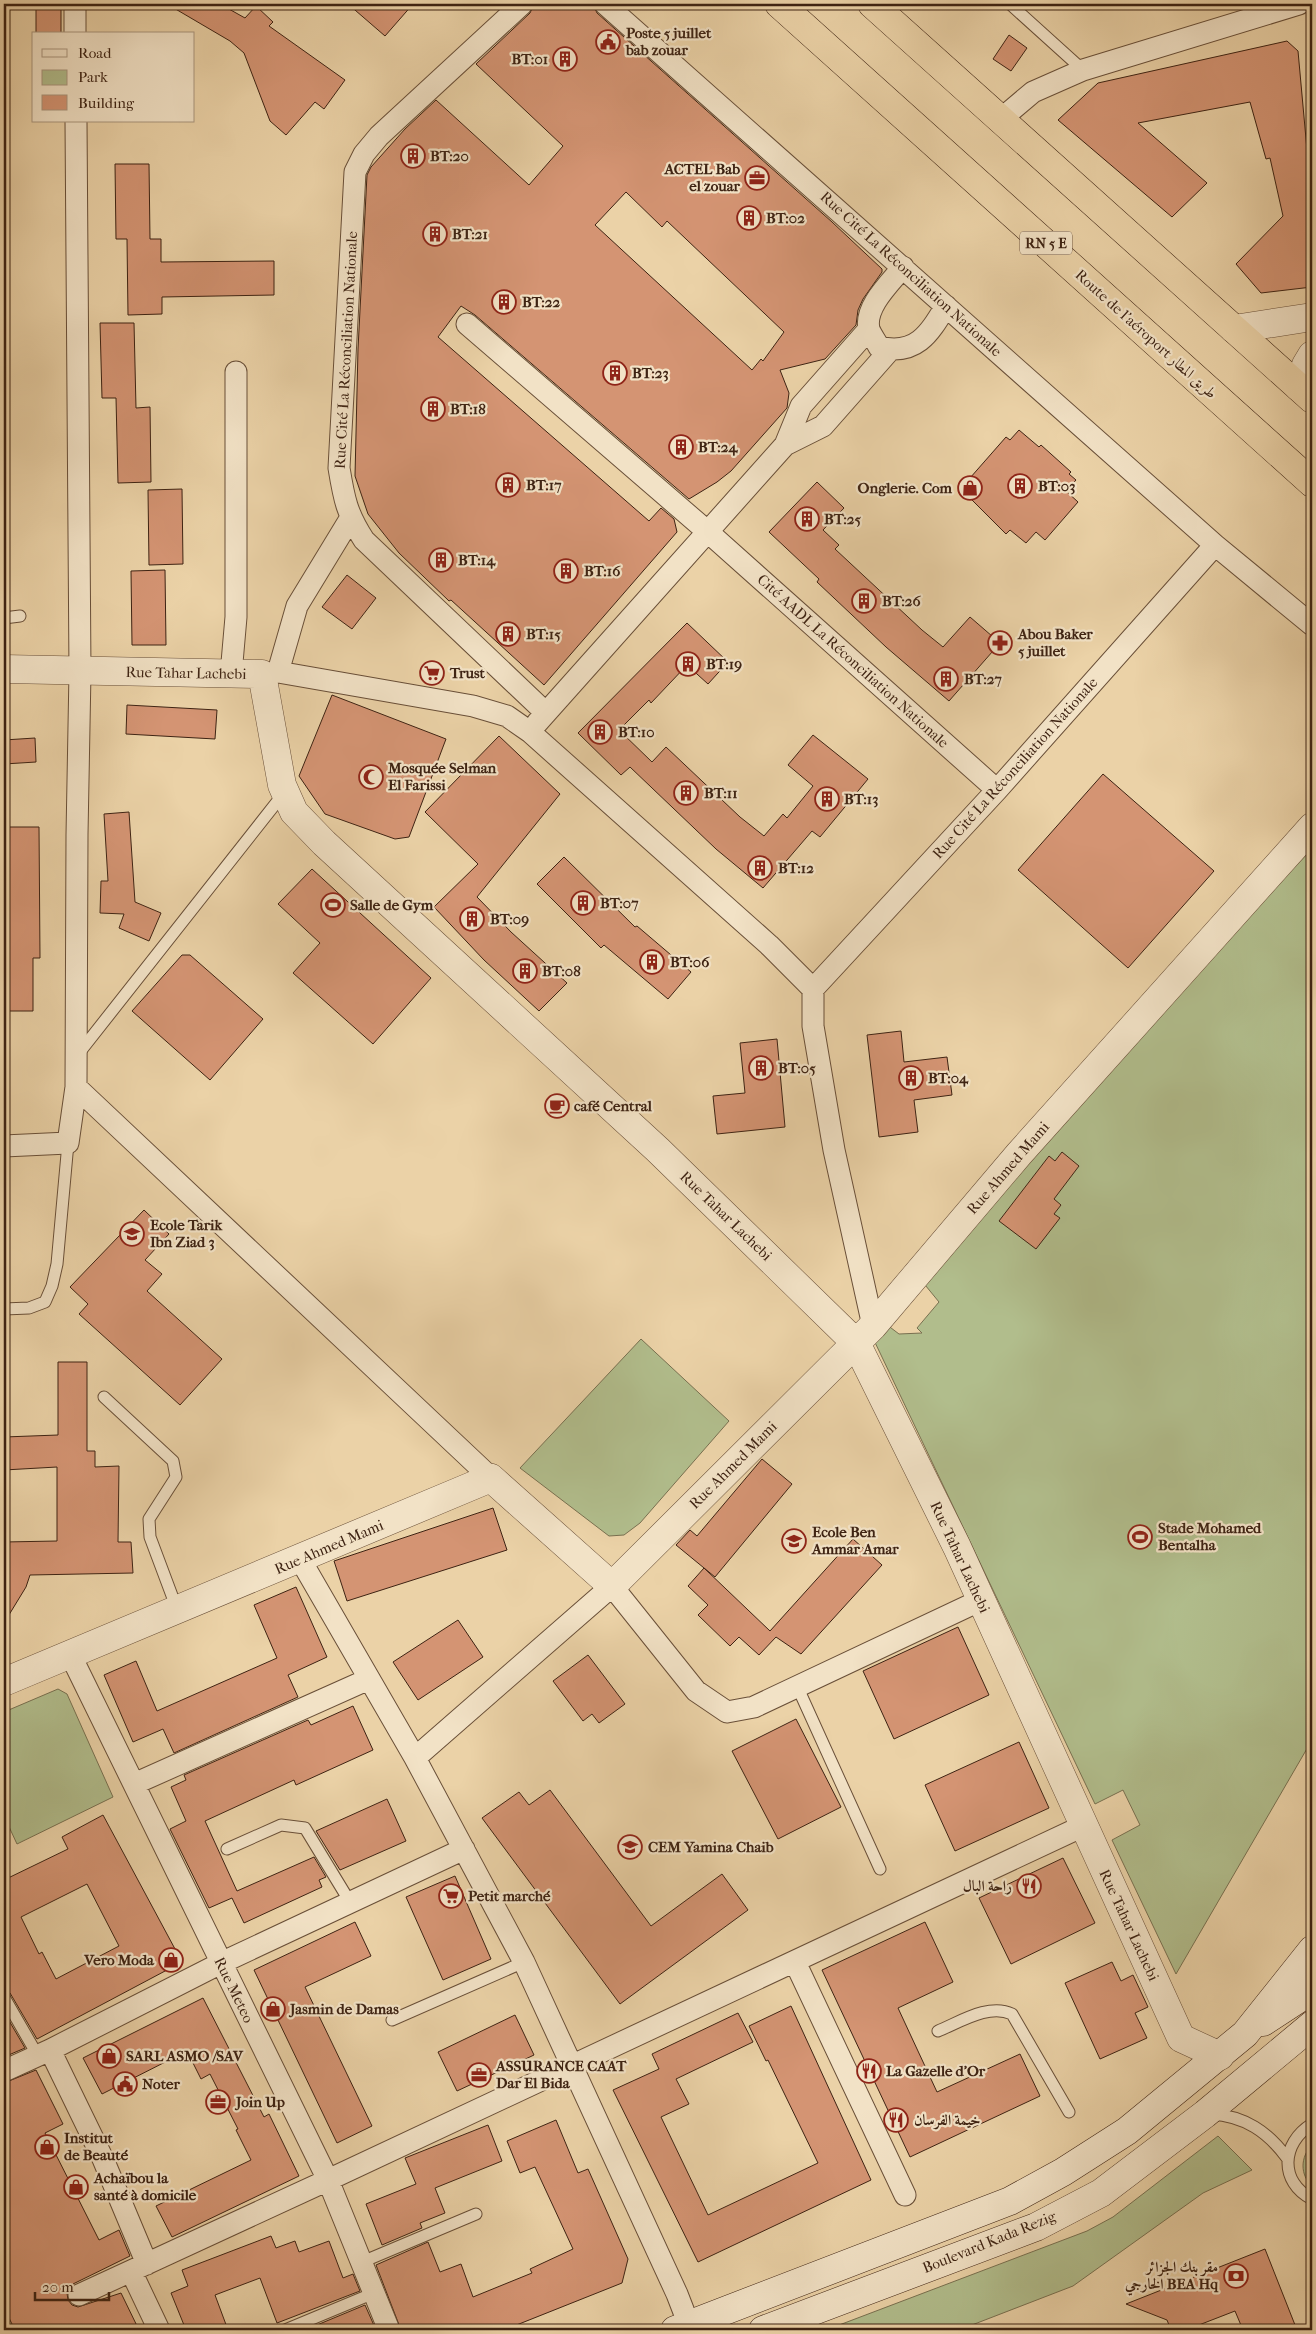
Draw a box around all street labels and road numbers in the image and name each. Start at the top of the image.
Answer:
street label: Rue Cité La Réconciliation Nationale [817,188,1006,361]
street label: Rue Cité La Réconciliation Nationale [331,230,361,469]
road number: RN 5 E [1020,232,1072,254]
street label: Route de l'aéroport طريق المطار [1071,266,1221,403]
street label: Cité AADL La Réconciliation Nationale [754,570,953,752]
street label: Rue Tahar Lachebi [125,663,247,683]
street label: Rue Cité La Réconciliation Nationale [929,673,1102,862]
street label: Rue Ahmed Mami [963,1118,1053,1218]
street label: Rue Tahar Lachebi [676,1168,776,1265]
street label: Rue Ahmed Mami [685,1417,781,1513]
street label: Rue Tahar Lachebi [926,1498,994,1616]
street label: Rue Ahmed Mami [272,1516,387,1578]
street label: Rue Tahar Lachebi [1095,1866,1163,1984]
street label: Rue Meteo [210,1954,258,2026]
street label: Boulevard Kada Rezig [920,2207,1059,2277]

